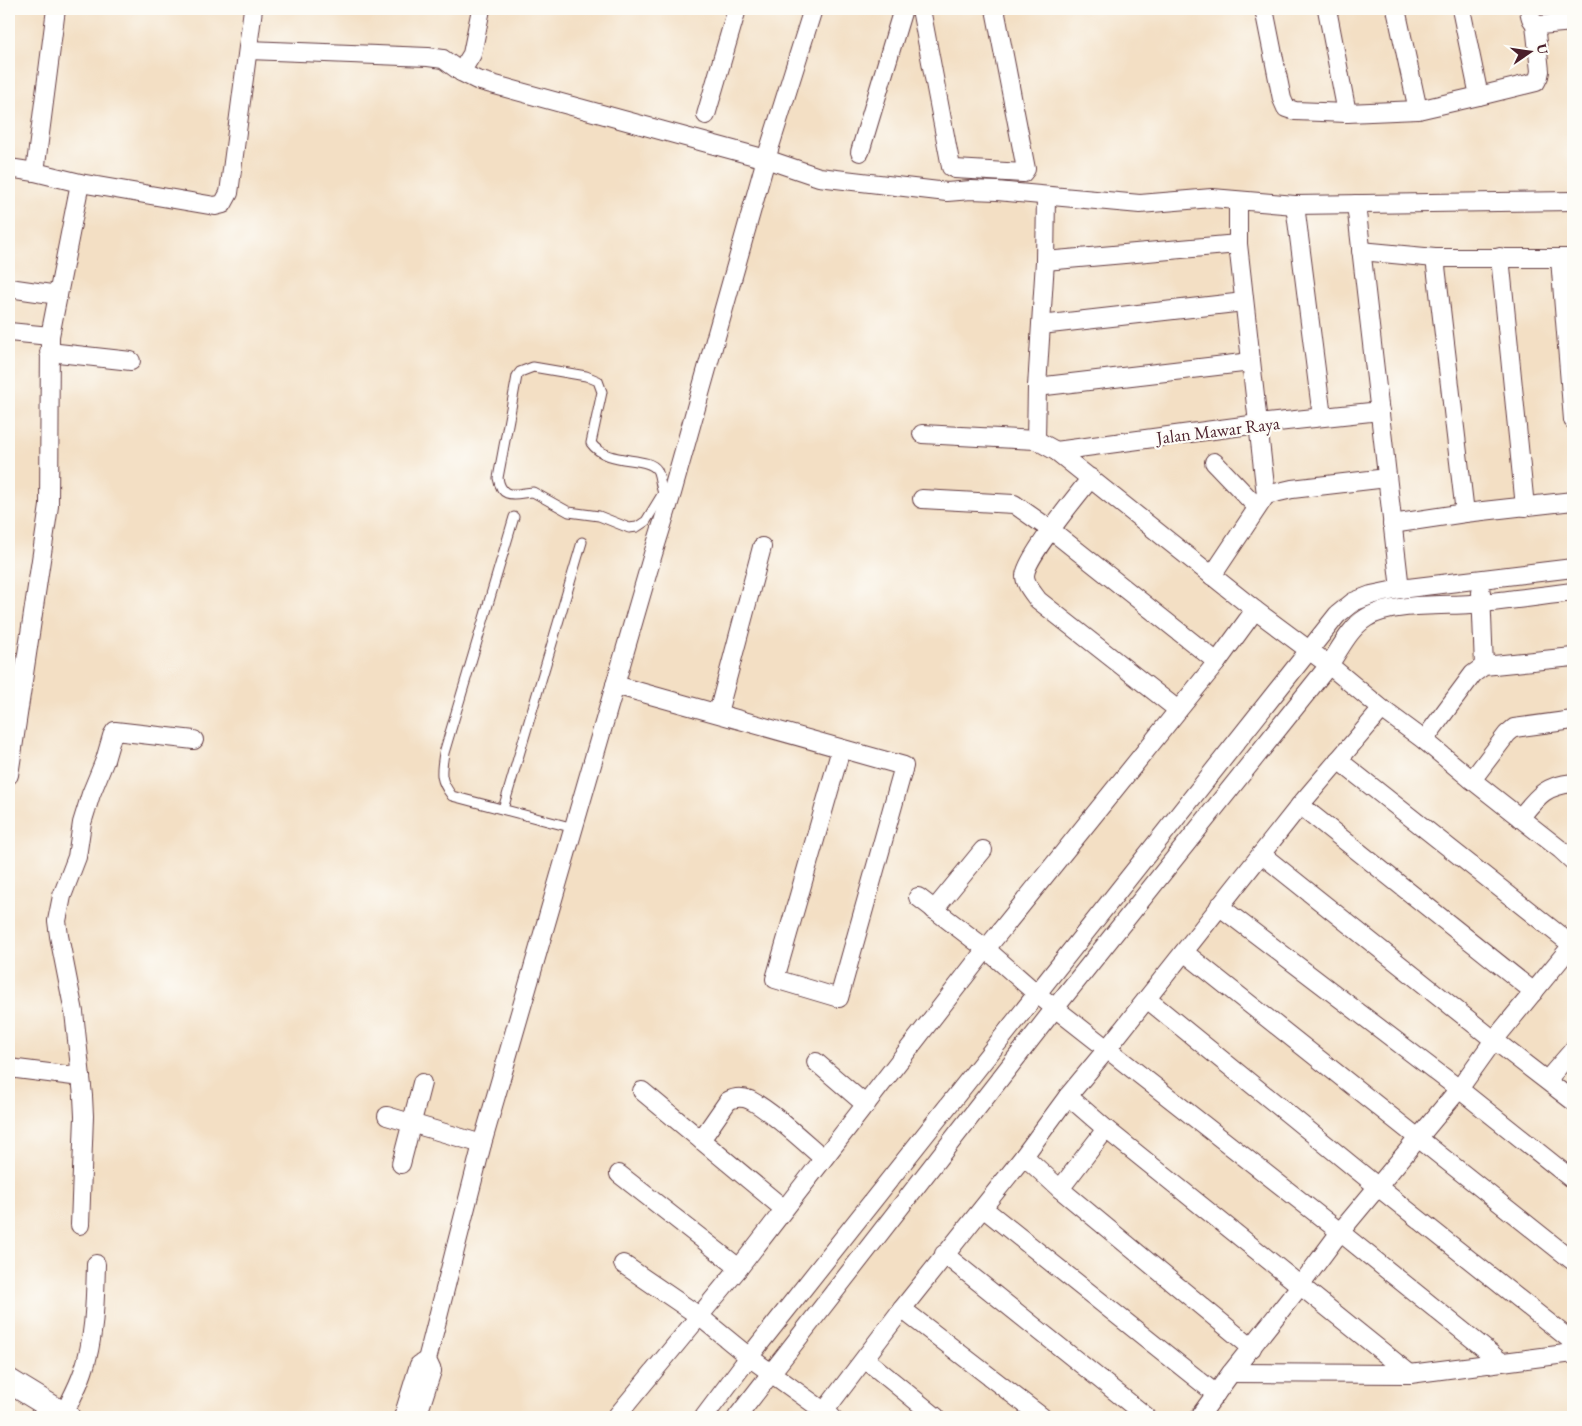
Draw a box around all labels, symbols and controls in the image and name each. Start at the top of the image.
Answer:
north arrow [1504,28,1554,78]
text: U [1533,42,1553,57]
street label: Jalan Mawar Raya [1153,411,1282,449]

